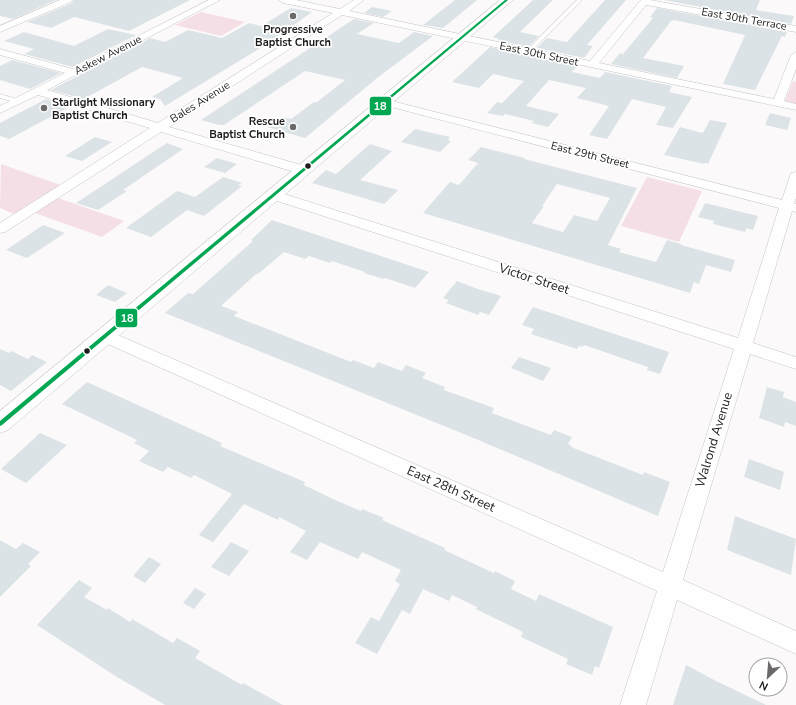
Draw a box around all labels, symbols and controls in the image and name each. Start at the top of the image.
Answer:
street label: East 30th Terrace [700,4,788,34]
marker: Progressive Baptist Church [288,11,298,21]
place label: Progressive Baptist Church [255,22,331,50]
street label: Askew Avenue [72,31,144,78]
street label: East 30th Street [498,38,580,70]
street label: Bales Avenue [167,78,233,126]
place label: Starlight Missionary Baptist Church [52,95,155,123]
line badge: 18 [369,96,392,116]
text: 18 [373,99,387,114]
marker: Starlight Missionary Baptist Church [39,103,49,113]
place label: Rescue Baptist Church [209,114,285,142]
marker: Rescue Baptist Church [288,122,298,132]
street label: East 29th Street [549,138,631,172]
unlabelled marker [303,161,313,171]
street label: Victor Street [495,259,572,299]
line badge: 18 [115,308,138,328]
text: 18 [120,311,134,326]
unlabelled marker [82,346,92,356]
street label: Walrond Avenue [691,390,737,490]
street label: East 28th Street [404,461,498,517]
north arrow [748,657,788,697]
text: N [757,677,771,694]

